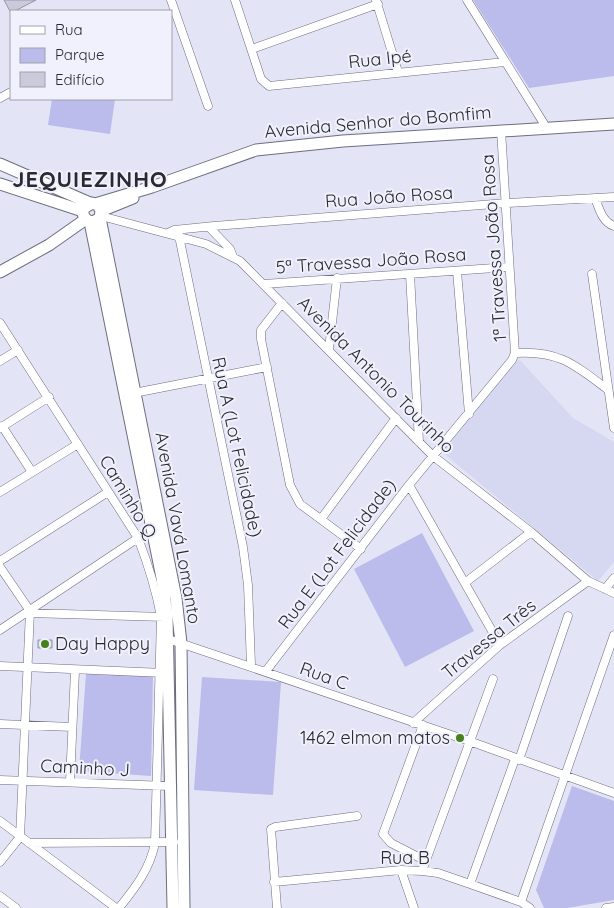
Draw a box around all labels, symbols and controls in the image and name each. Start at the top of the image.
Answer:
legend [10,10,172,100]
text: Rua [55,20,83,39]
street label: Rua Ipé [347,44,413,73]
text: Parque [55,45,105,64]
text: Edifício [55,70,104,89]
street label: Avenida Senhor do Bomfim [263,100,492,143]
street label: 1ª Travessa João Rosa [475,154,512,342]
district label: JEQUIEZINHO [12,165,168,193]
street label: Rua João Rosa [324,181,454,212]
street label: 5ª Travessa João Rosa [275,242,467,279]
street label: Avenida Antonio Tourinho [293,291,460,458]
street label: Rua A (Lot Felicidade) [207,355,268,539]
street label: Avenida Vavá Lomanto [150,430,207,626]
street label: Caminho Q [95,451,163,544]
street label: Rua E (Lot Felicidade) [273,474,401,633]
street label: Travessa Três [437,594,540,684]
place label: Day Happy [55,632,150,655]
marker: Day Happy [39,638,51,650]
street label: Rua C [297,656,352,695]
place label: 1462 elmon matos [300,726,450,749]
marker: 1462 elmon matos [454,732,466,744]
street label: Caminho J [40,754,130,781]
street label: Rua B [380,846,430,869]

